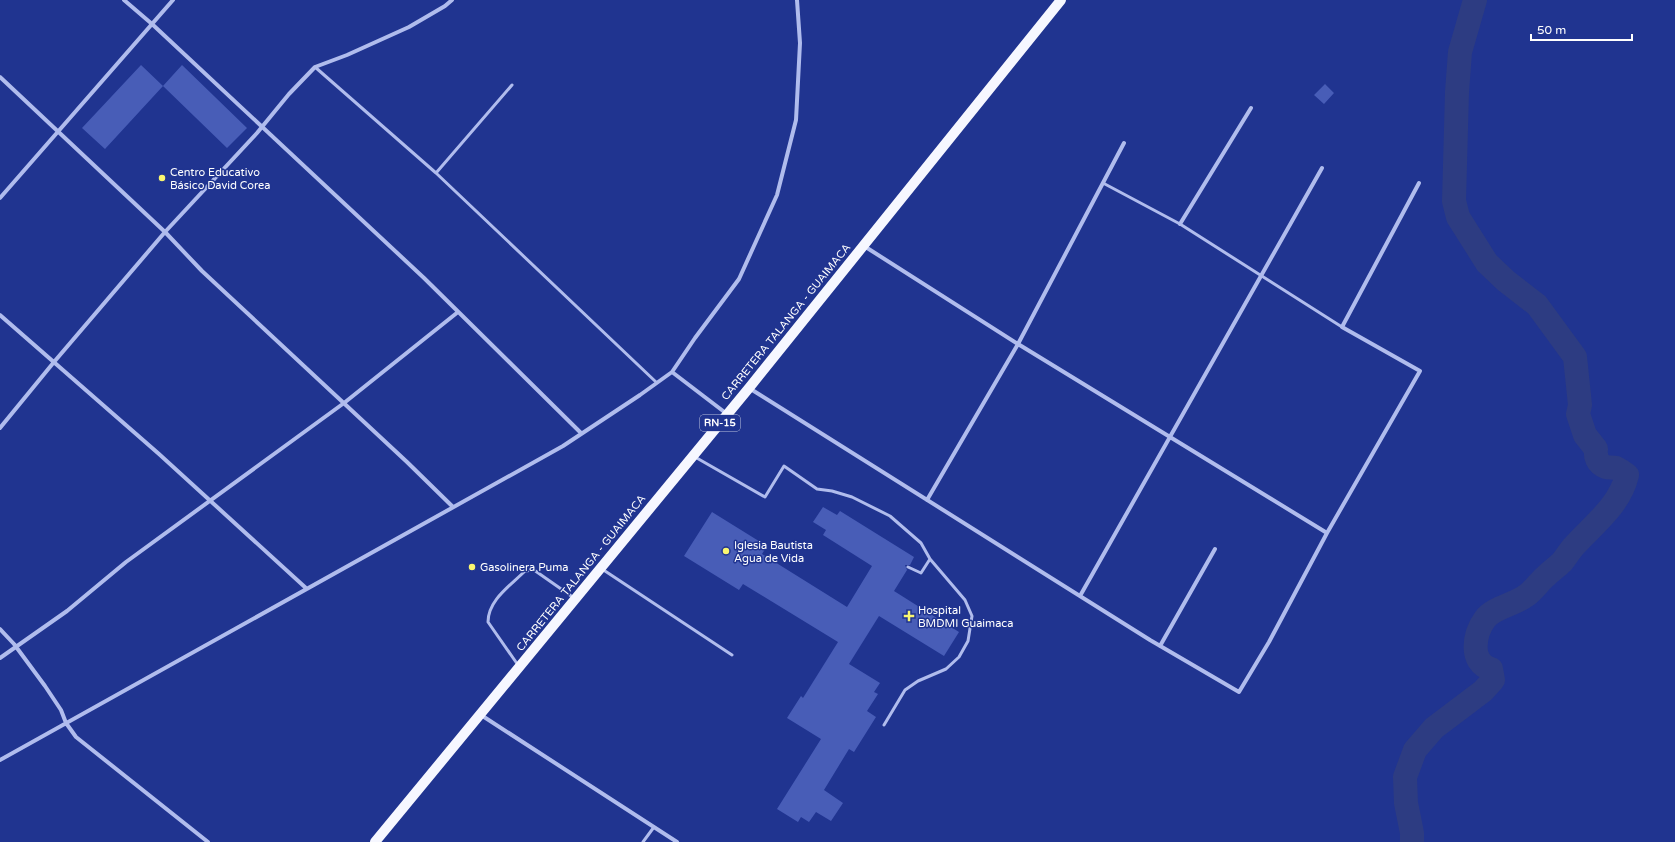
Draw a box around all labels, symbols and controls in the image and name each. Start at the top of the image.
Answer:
scale bar [1531,16,1632,42]
text: 50 m [1537,23,1566,37]
place label: Centro Educativo Básico David Corea [170,166,270,192]
marker: Centro Educativo Básico David Corea [157,173,167,183]
street label: CARRETERA TALANGA - GUAIMACA [719,241,853,403]
road number: RN-15 [700,415,740,431]
street label: CARRETERA TALANGA - GUAIMACA [514,492,648,654]
place label: Iglesia Bautista Agua de Vida [734,539,813,565]
marker: Iglesia Bautista Agua de Vida [721,546,731,556]
place label: Gasolinera Puma [480,561,568,574]
marker: Gasolinera Puma [467,562,477,572]
place label: Hospital BMDMI Guaimaca [918,604,1013,630]
marker: Hospital BMDMI Guaimaca [903,610,915,622]

